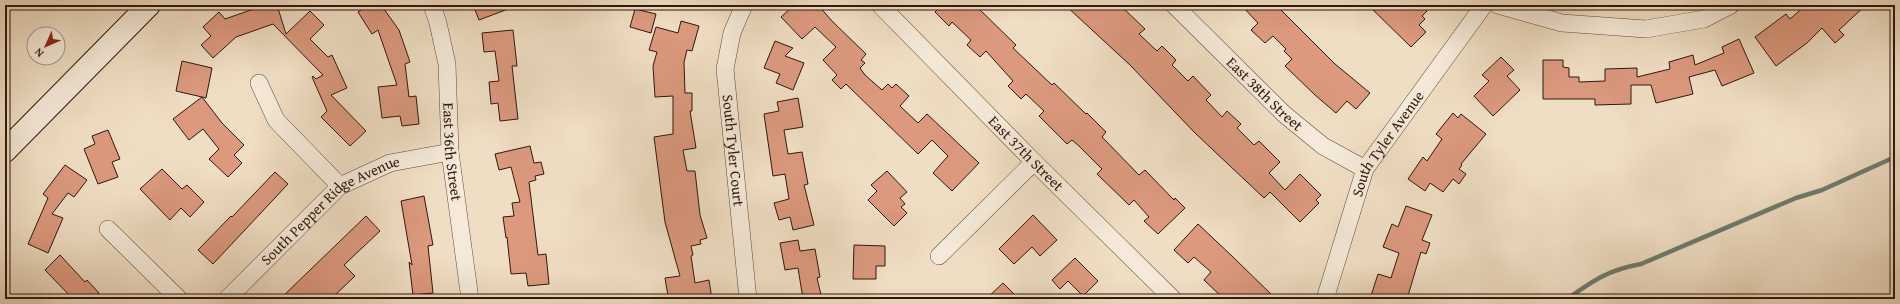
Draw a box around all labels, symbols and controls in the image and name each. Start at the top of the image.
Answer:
north arrow [26,26,66,66]
text: N [30,44,47,61]
street label: East 38th Street [1222,52,1308,136]
street label: South Tyler Avenue [1346,86,1429,199]
street label: South Tyler Court [718,94,750,208]
street label: East 36th Street [438,102,468,203]
street label: East 37th Street [984,111,1069,196]
street label: South Pepper Ridge Avenue [256,150,401,270]

